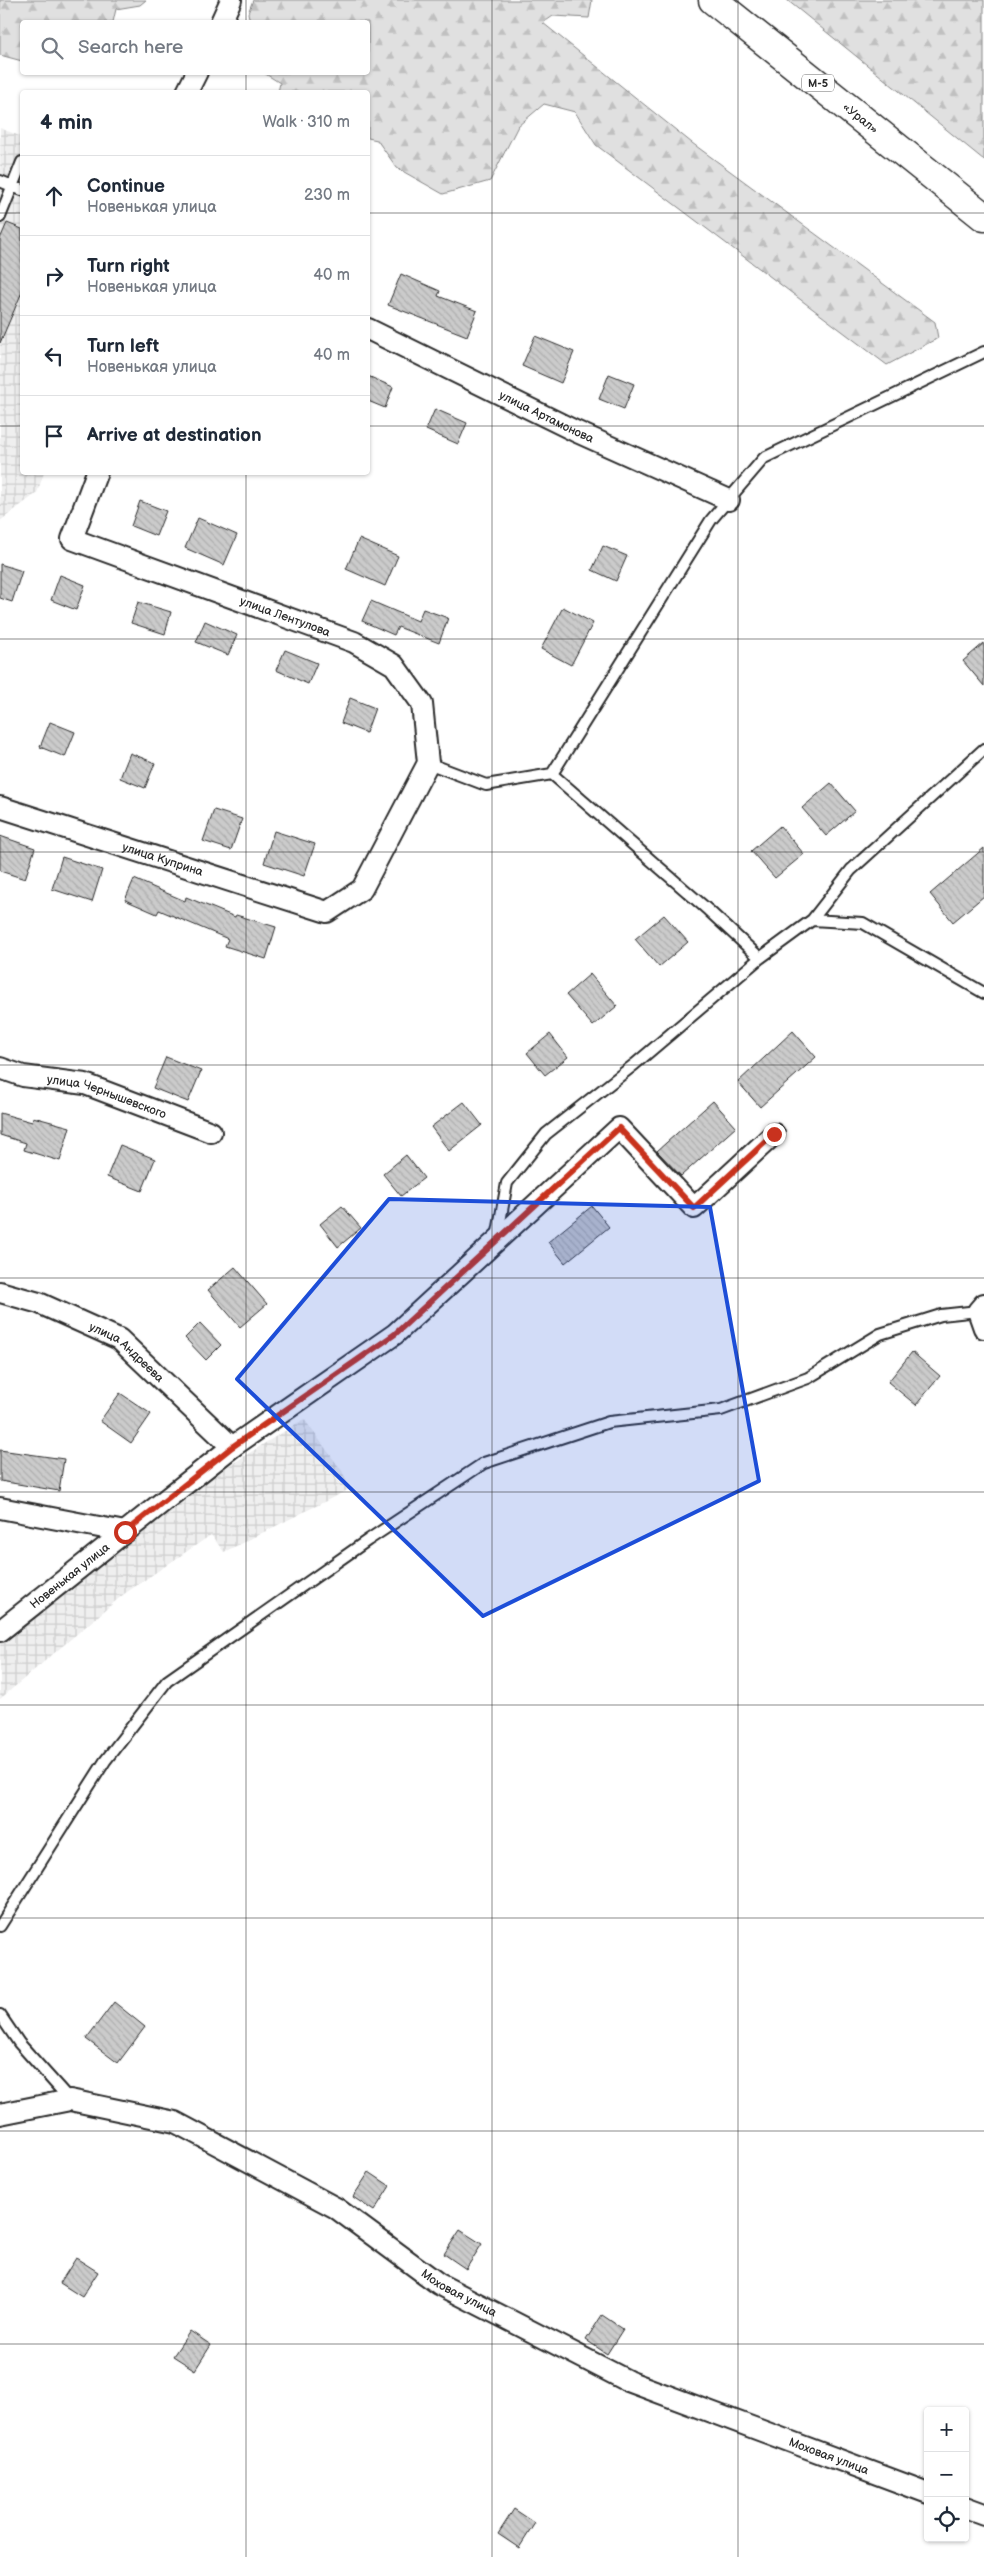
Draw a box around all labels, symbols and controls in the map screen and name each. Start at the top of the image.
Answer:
search box [20,20,370,75]
icon: search [38,34,66,62]
text: Search here [78,36,183,59]
road number: М-5 [802,75,834,92]
street label: «Урал» [840,99,882,137]
text: 4 min [40,110,93,135]
text: Walk · 310 m [262,113,350,132]
text: Continue [87,175,165,198]
icon: ahead [40,182,68,210]
text: 230 m [304,186,350,205]
text: Новенькая улица [87,198,217,217]
text: Turn right [87,255,170,278]
icon: right [40,262,68,290]
text: 40 m [313,266,350,285]
text: Новенькая улица [87,278,217,297]
text: Turn left [87,335,159,358]
icon: left [40,342,68,370]
text: 40 m [313,346,350,365]
text: Новенькая улица [87,358,217,377]
street label: улица Артамонова [497,387,596,446]
icon: arrive [40,422,68,450]
text: Arrive at destination [87,424,262,447]
street label: улица Лентулова [238,594,332,640]
street label: улица Куприна [120,839,205,879]
street label: улица Чернышевского [46,1072,168,1122]
route end [763,1123,786,1146]
street label: улица Андреева [87,1319,167,1386]
route start [114,1521,137,1544]
street label: Новенькая улица [27,1540,113,1612]
street label: Моховая улица [418,2266,499,2320]
map controls [924,2407,969,2542]
button: + [924,2407,969,2452]
street label: Моховая улица [787,2434,871,2478]
button: − [924,2452,969,2497]
button: locate [924,2497,969,2542]

